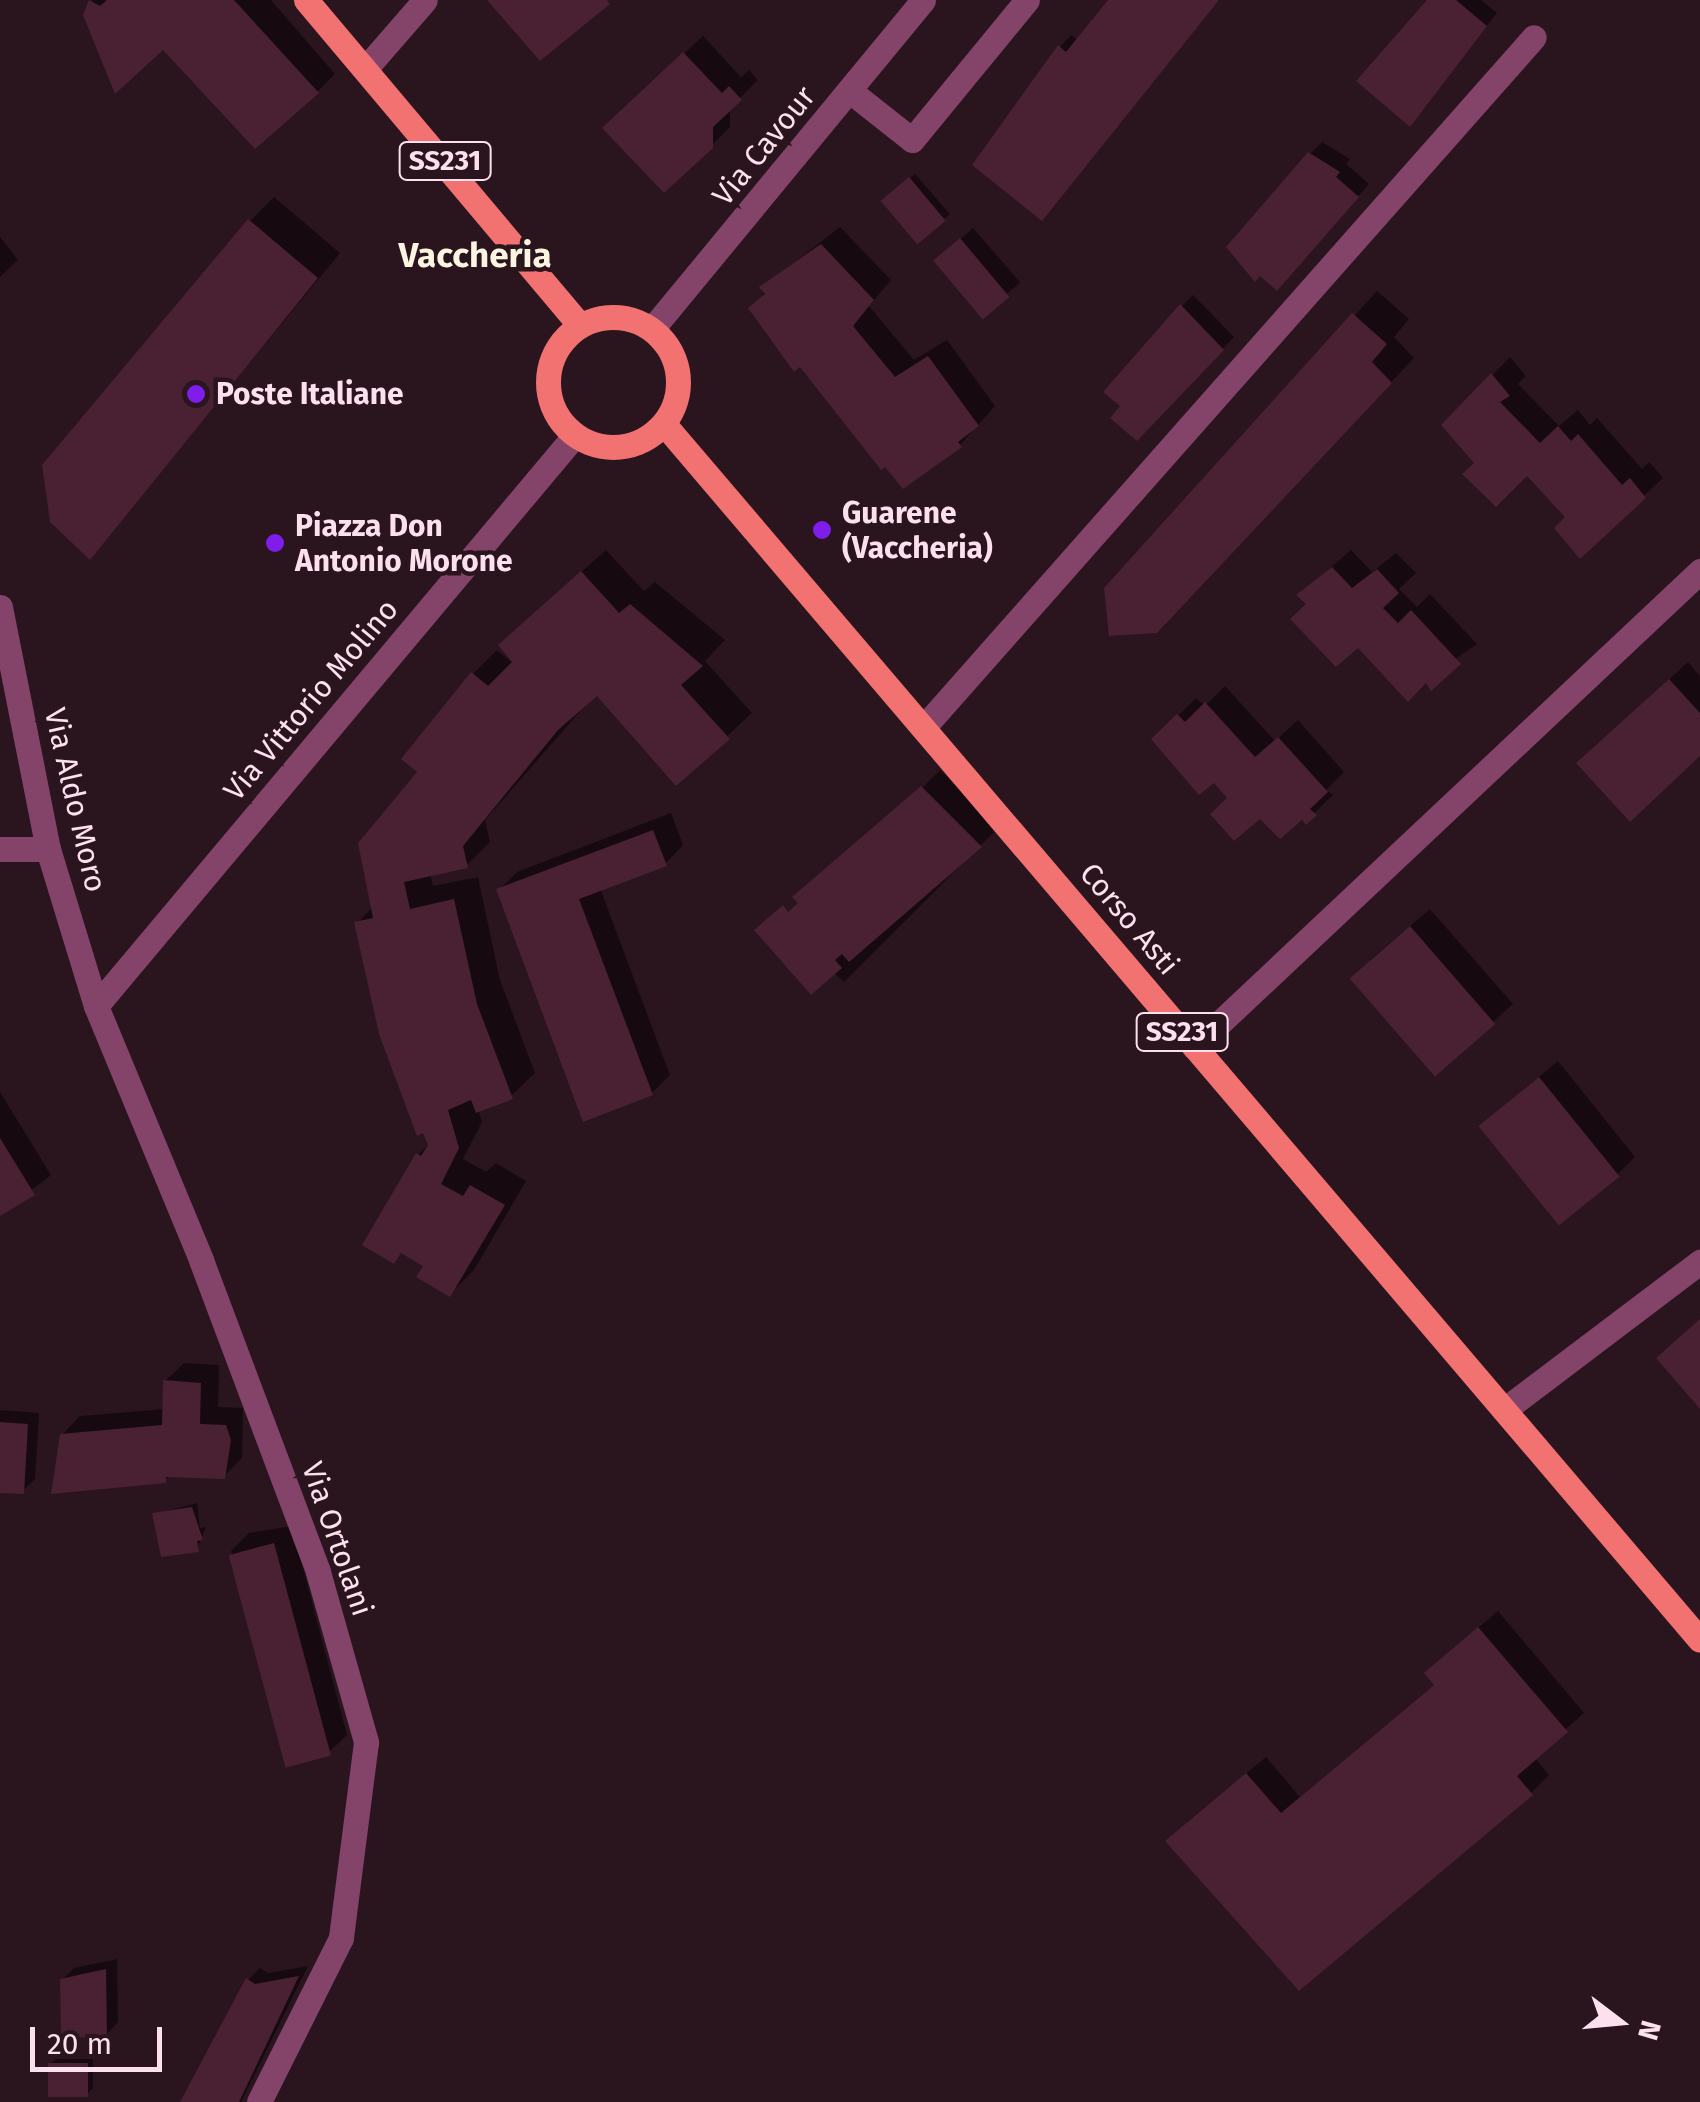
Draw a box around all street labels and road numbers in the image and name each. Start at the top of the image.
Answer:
street label: Via Cavour [705,79,823,213]
road number: SS231 [398,138,492,184]
street label: Via Vittorio Molino [216,592,406,808]
street label: Via Aldo Moro [36,705,114,895]
street label: Corso Asti [1072,856,1186,982]
road number: SS231 [1134,1009,1230,1055]
street label: Via Ortolani [294,1457,380,1621]

